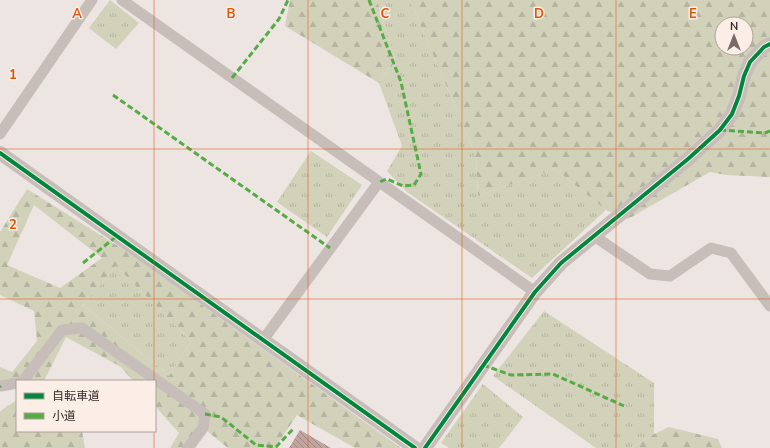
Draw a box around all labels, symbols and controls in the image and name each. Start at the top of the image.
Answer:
text: A [72,5,82,23]
text: B [227,5,236,23]
text: C [381,5,390,23]
text: D [534,5,544,23]
text: E [689,5,697,23]
north arrow [714,16,754,56]
text: N [730,19,738,34]
text: 1 [9,66,17,84]
text: 2 [9,216,17,234]
legend [16,380,156,432]
text: 自転車道 [52,388,100,404]
text: 小道 [52,408,76,424]

